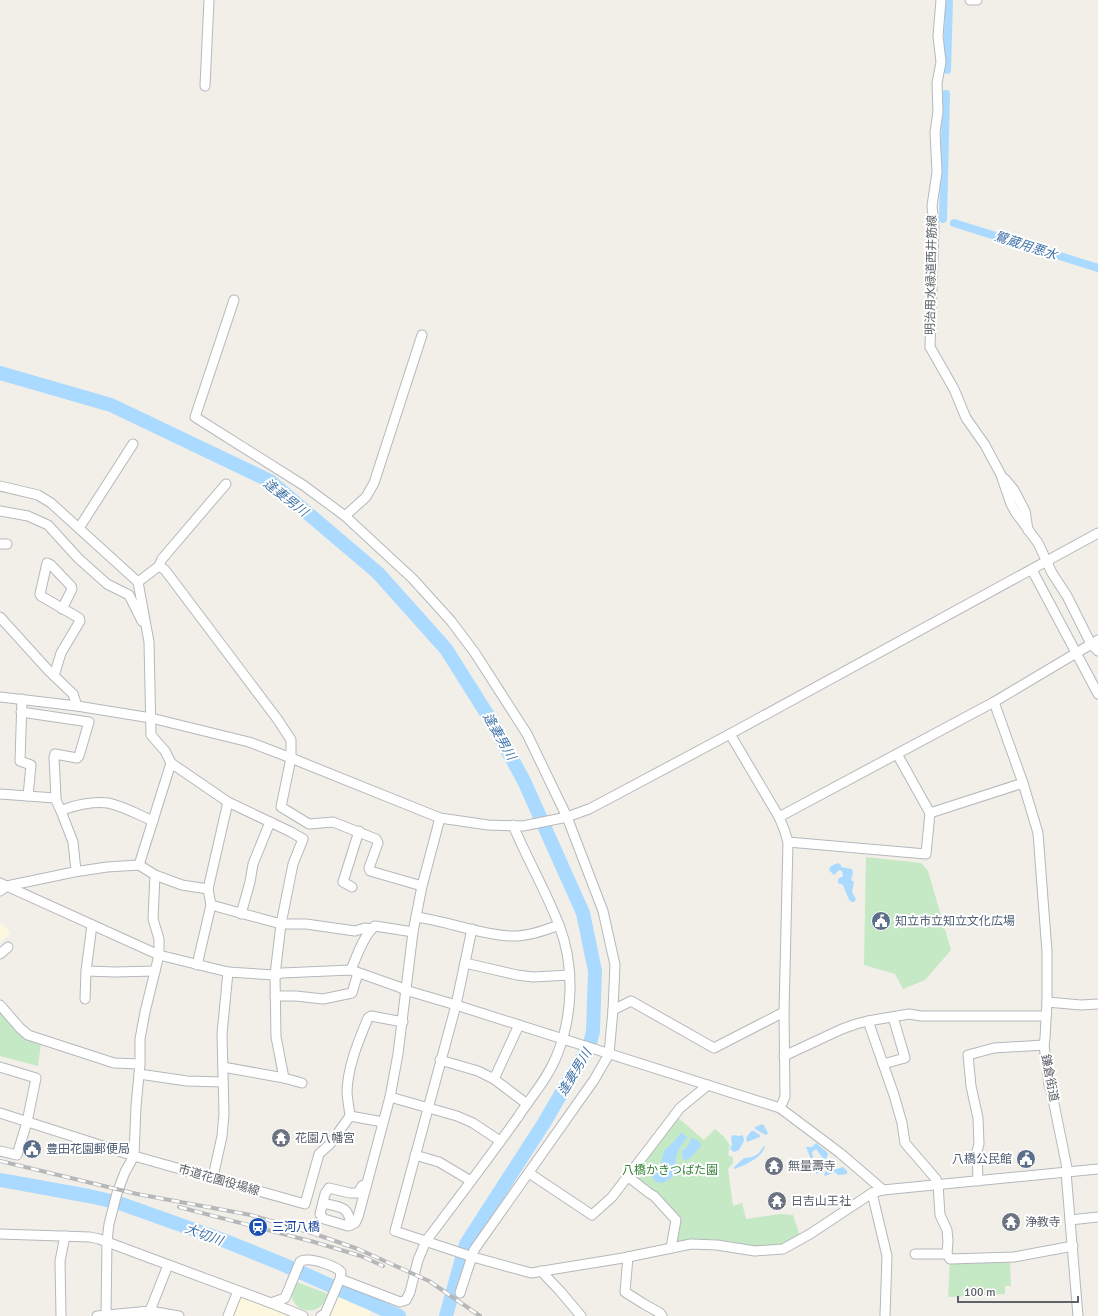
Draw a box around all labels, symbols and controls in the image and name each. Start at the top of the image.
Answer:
street label: 明治用水緑道西井筋線 [923,215,940,335]
water label: 鷺蔵用悪水 [992,228,1061,264]
water label: 逢妻男川 [260,475,312,521]
water label: 逢妻男川 [479,710,520,765]
public building icon: 知立市立知立文化広場 [870,910,892,932]
place label: 知立市立知立文化広場 [895,914,1015,929]
water label: 逢妻男川 [555,1044,596,1099]
street label: 鎌倉街道 [1038,1053,1061,1103]
temple icon: 花園八幡宮 [270,1127,292,1149]
place label: 花園八幡宮 [295,1131,355,1146]
public building icon: 豊田花園郵便局 [21,1138,43,1160]
place label: 豊田花園郵便局 [46,1142,130,1157]
public building icon: 八橋公民館 [1015,1148,1037,1170]
place label: 八橋公民館 [952,1152,1012,1167]
temple icon: 無量壽寺 [763,1155,785,1177]
place label: 無量壽寺 [788,1159,836,1174]
street label: 市道花園役場線 [176,1162,261,1199]
park label: 八橋かきつばた園 [622,1163,718,1178]
temple icon: 日吉山王社 [766,1190,788,1212]
place label: 日吉山王社 [791,1194,851,1209]
temple icon: 浄教寺 [1000,1211,1022,1233]
place label: 浄教寺 [1025,1215,1061,1230]
station icon: 三河八橋 [247,1216,269,1238]
place label: 三河八橋 [272,1220,320,1235]
water label: 大切川 [183,1221,227,1250]
scale bar [958,1278,1078,1304]
text: 100 m [964,1285,996,1300]

